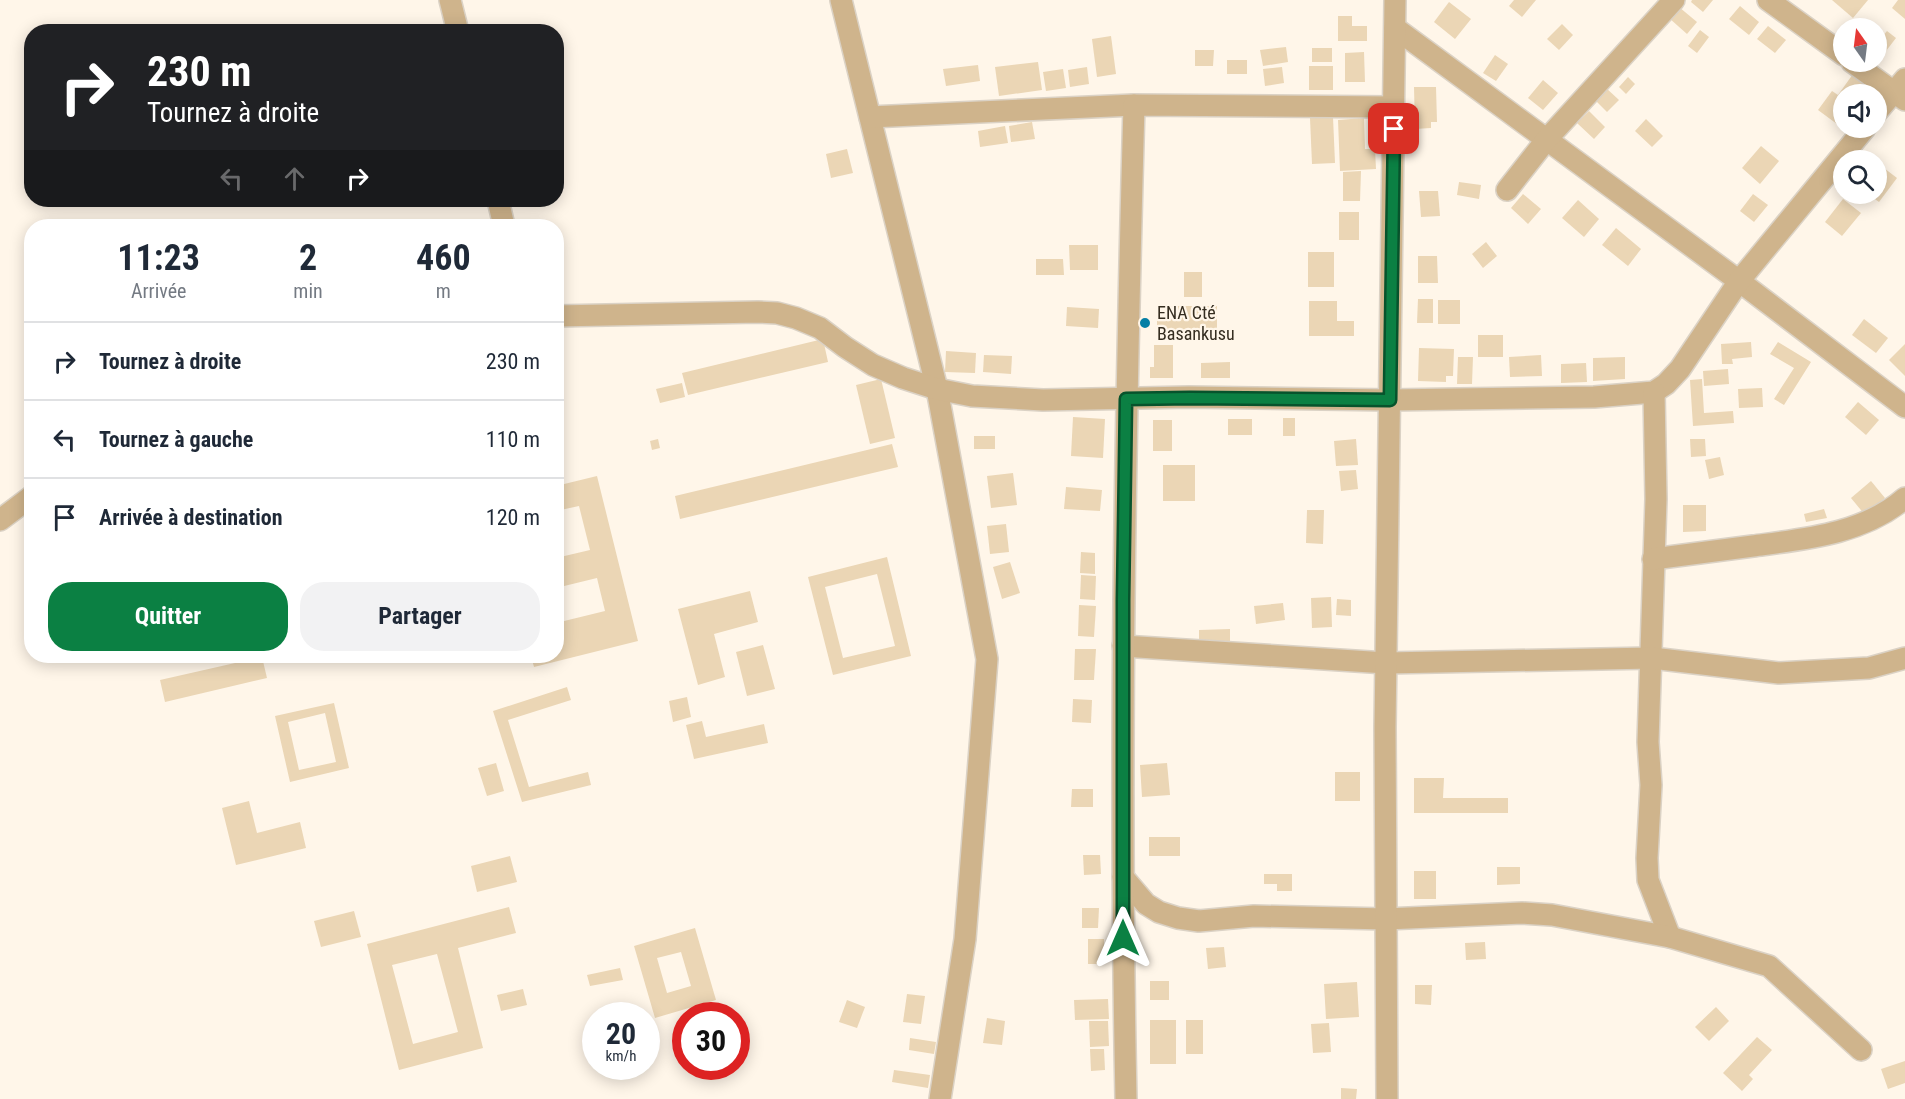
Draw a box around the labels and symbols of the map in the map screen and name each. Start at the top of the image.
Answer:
north arrow [1833,18,1887,72]
pin [1368,103,1419,154]
place label: ENA Cté Basankusu [1157,302,1235,344]
marker: ENA Cté Basankusu [1138,316,1152,330]
position arrow [1091,906,1155,970]
speed limit sign: 30 [672,1002,750,1080]

